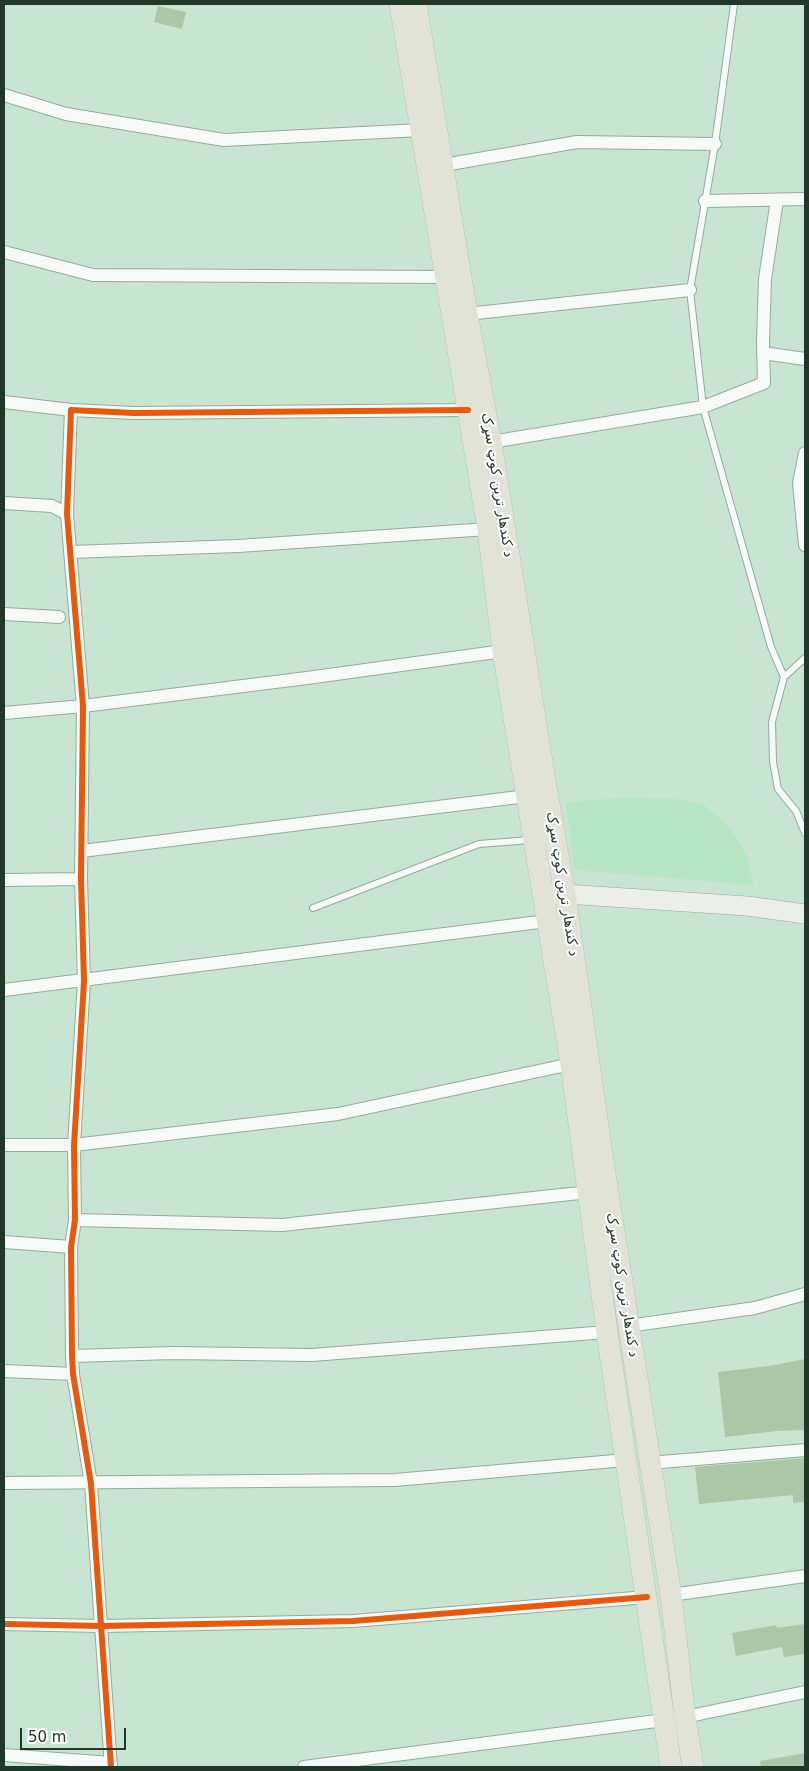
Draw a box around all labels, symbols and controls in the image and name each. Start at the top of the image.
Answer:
street label: د کندهار ترين کوټ سړک [477,412,517,558]
street label: د کندهار ترين کوټ سړک [542,811,582,957]
street label: د کندهار ترين کوټ سړک [602,1212,642,1358]
scale bar [22,1718,129,1750]
text: 50 m [28,1728,66,1746]

